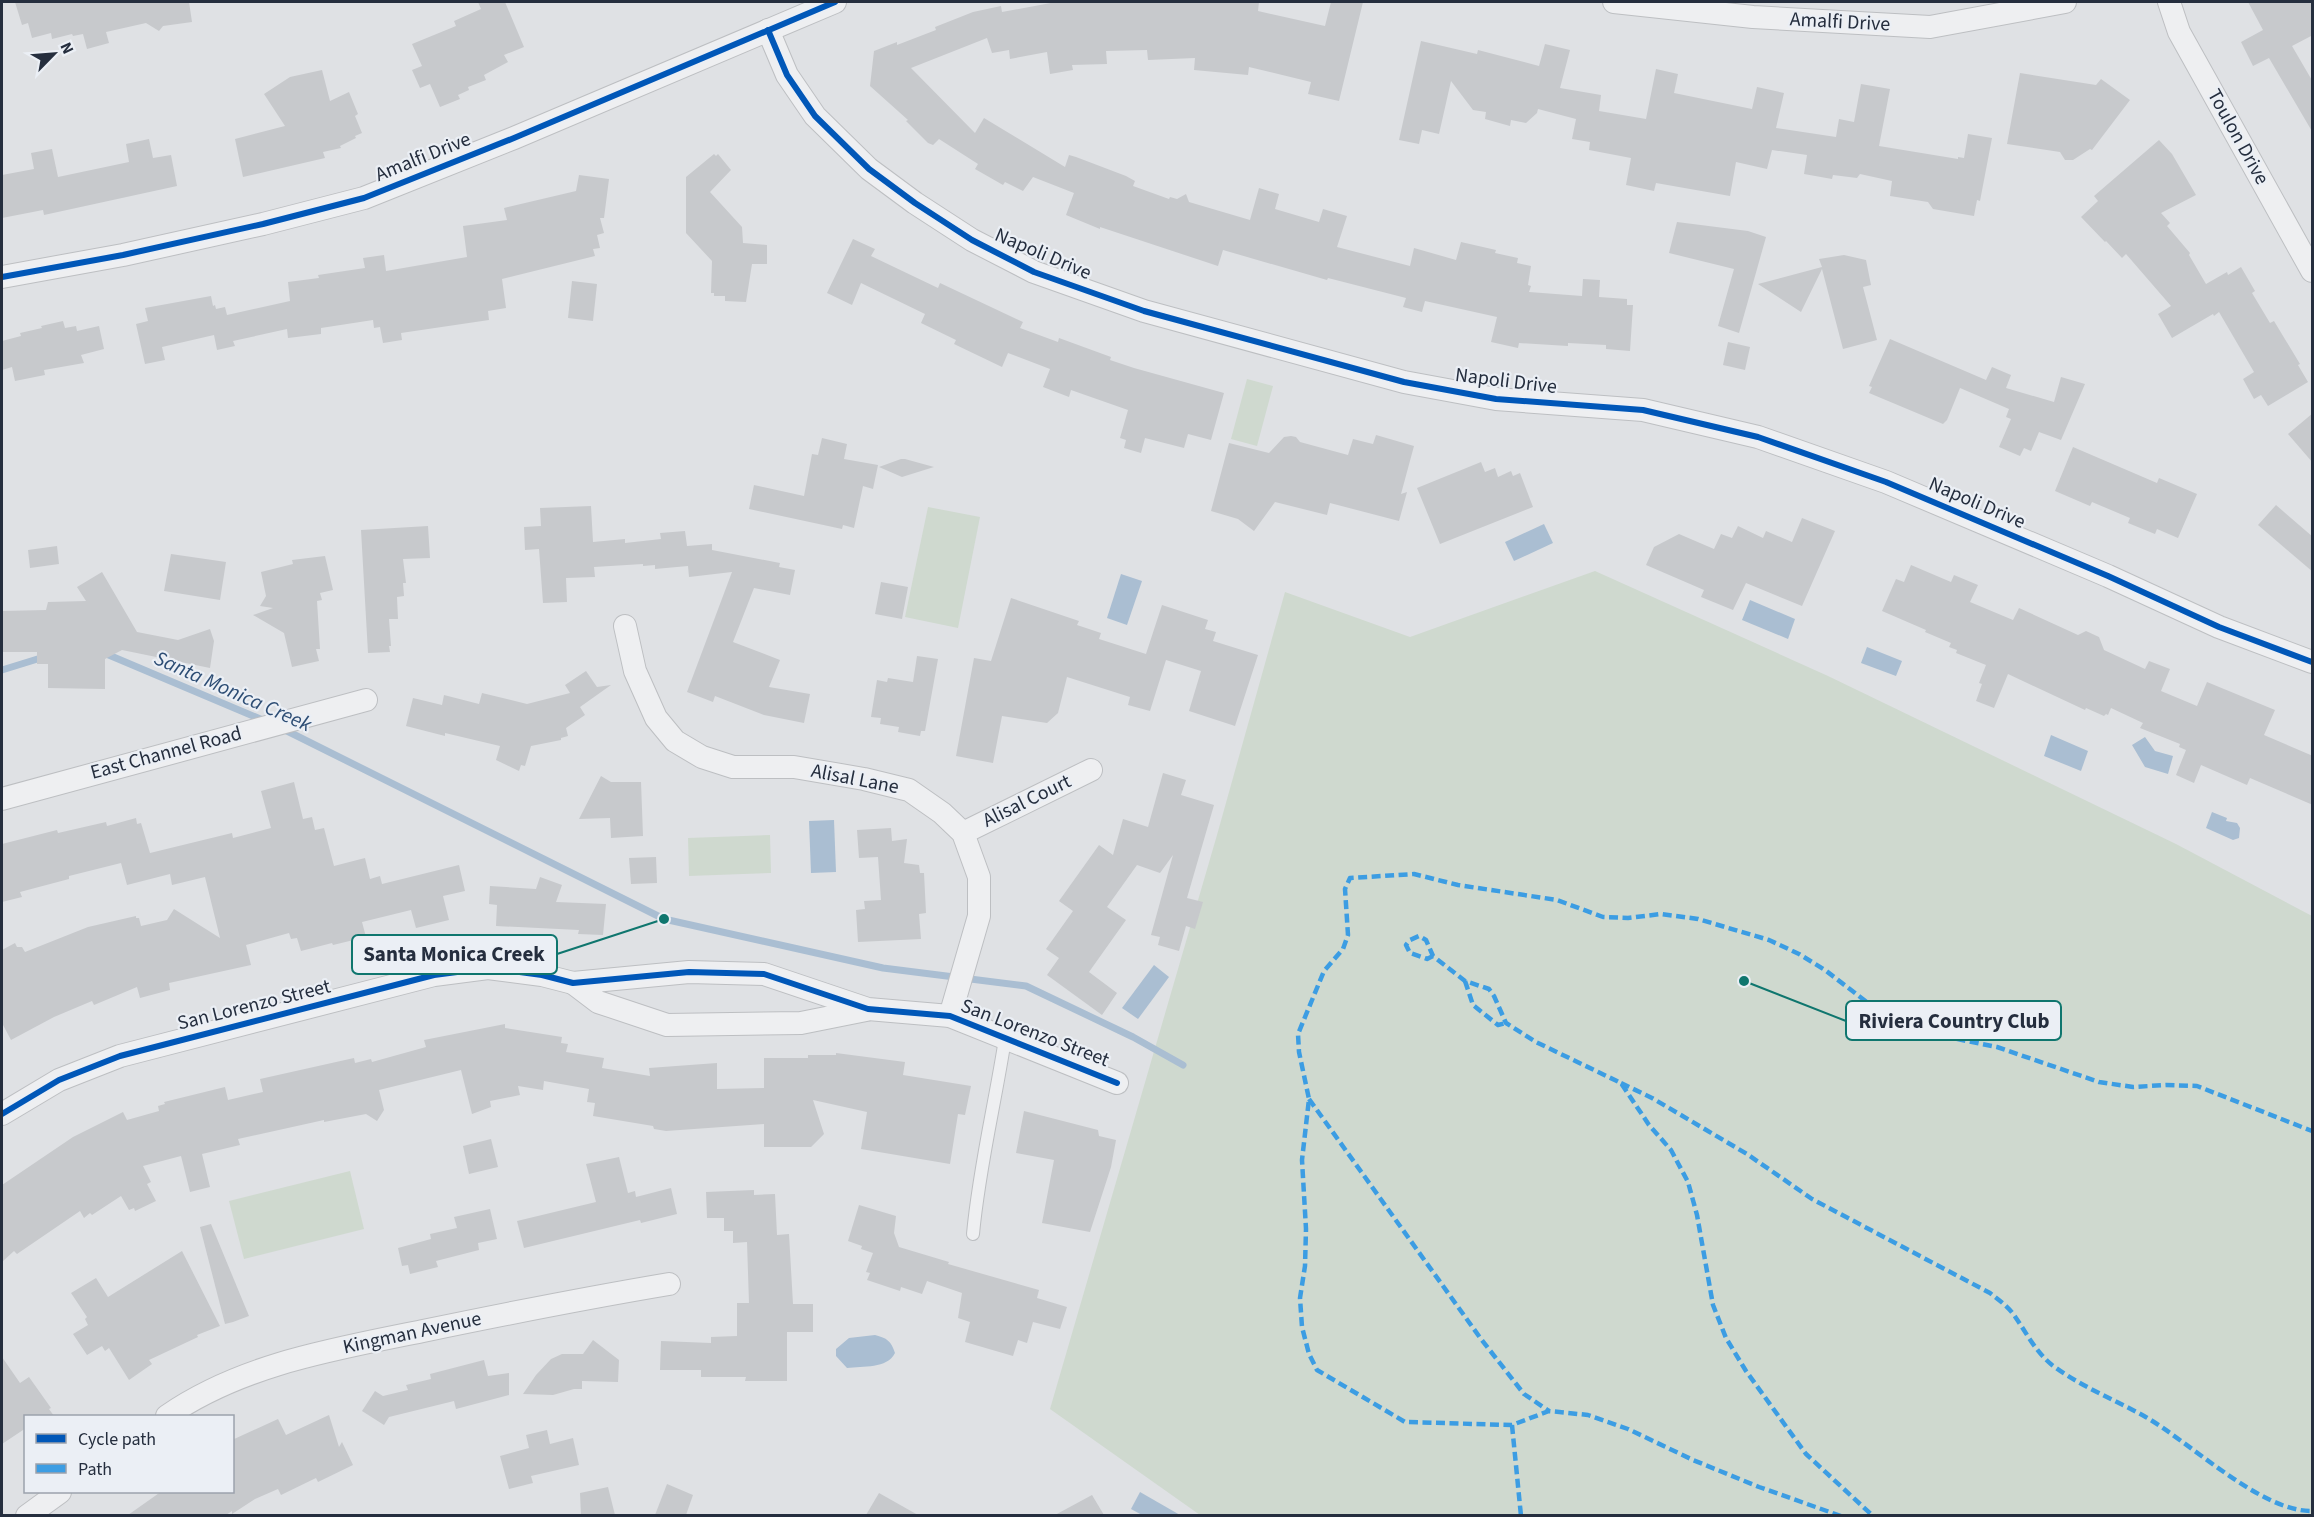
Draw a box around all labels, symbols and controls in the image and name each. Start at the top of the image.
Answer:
street label: Amalfi Drive [1789,5,1891,39]
north arrow [24,24,84,84]
text: N [54,39,79,58]
street label: Toulon Drive [2200,84,2276,190]
street label: Amalfi Drive [371,125,475,189]
street label: Napoli Drive [990,221,1096,287]
street label: Napoli Drive [1454,361,1559,401]
street label: Napoli Drive [1924,470,2030,536]
water label: Santa Monica Creek [149,643,317,740]
street label: East Channel Road [87,719,245,787]
street label: Alisal Lane [809,757,901,801]
street label: Alisal Court [978,767,1076,834]
callout: Santa Monica Creek [352,935,557,974]
text: Santa Monica Creek [363,939,545,969]
street label: San Lorenzo Street [175,972,334,1038]
street label: San Lorenzo Street [957,992,1113,1074]
callout: Riviera Country Club [1846,1001,2061,1040]
text: Riviera Country Club [1858,1006,2050,1036]
street label: Kingman Avenue [340,1305,484,1361]
legend [24,1415,234,1493]
text: Cycle path [78,1427,156,1452]
text: Path [78,1457,112,1482]

